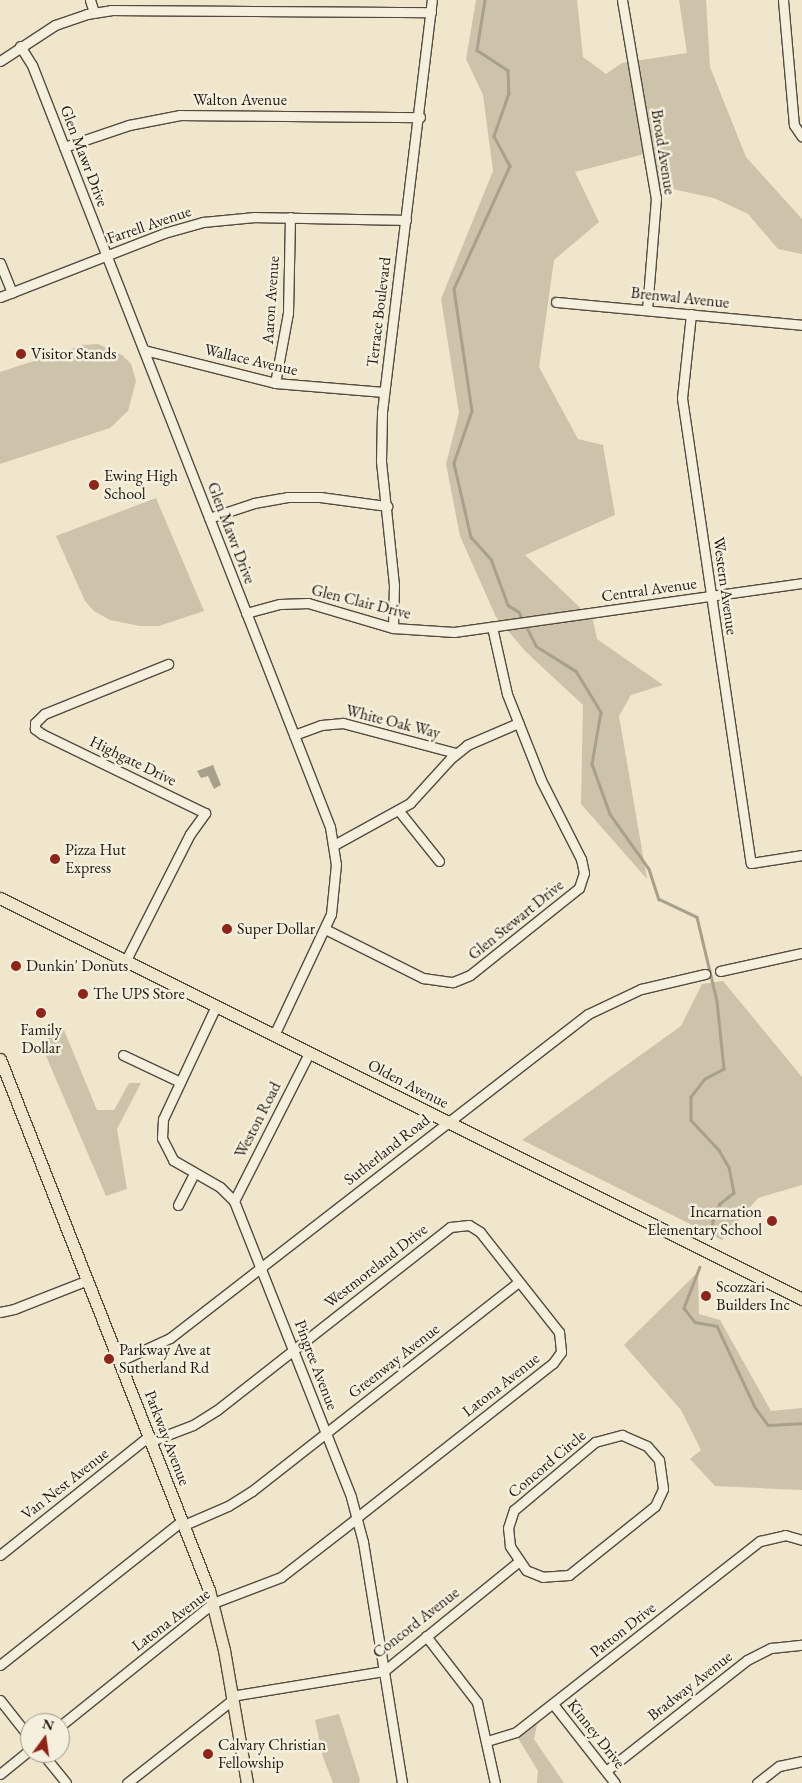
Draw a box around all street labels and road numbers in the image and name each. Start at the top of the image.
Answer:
street label: Walton Avenue [193,90,287,110]
street label: Glen Mawr Drive [56,103,112,209]
street label: Broad Avenue [647,108,679,196]
street label: Farrell Avenue [104,202,194,248]
street label: Aaron Avenue [258,255,284,345]
street label: Terrace Boulevard [363,256,395,368]
street label: Brenwal Avenue [630,283,730,313]
street label: Wallace Avenue [203,340,299,380]
street label: Glen Mawr Drive [203,480,259,586]
street label: Western Avenue [709,536,741,636]
street label: Central Avenue [600,574,698,606]
street label: Glen Clair Drive [309,580,413,624]
street label: White Oak Way [344,701,442,743]
street label: Highgate Drive [87,732,179,790]
street label: Glen Stewart Drive [465,876,567,964]
street label: Olden Avenue [364,1055,452,1113]
street label: Weston Road [231,1079,285,1161]
street label: Sutherland Road [340,1110,434,1190]
street label: Westmoreland Drive [321,1220,431,1312]
street label: Pingree Avenue [290,1317,342,1413]
street label: Greenway Avenue [345,1319,443,1403]
street label: Latona Avenue [459,1349,543,1421]
street label: Parkway Avenue [140,1388,194,1488]
street label: Concord Circle [504,1426,590,1502]
street label: Van Nest Avenue [18,1444,112,1524]
street label: Concord Avenue [369,1583,463,1663]
street label: Latona Avenue [128,1584,214,1656]
street label: Patton Drive [586,1598,660,1662]
street label: Bradway Avenue [644,1647,736,1725]
street label: Kinney Drive [563,1696,629,1772]

